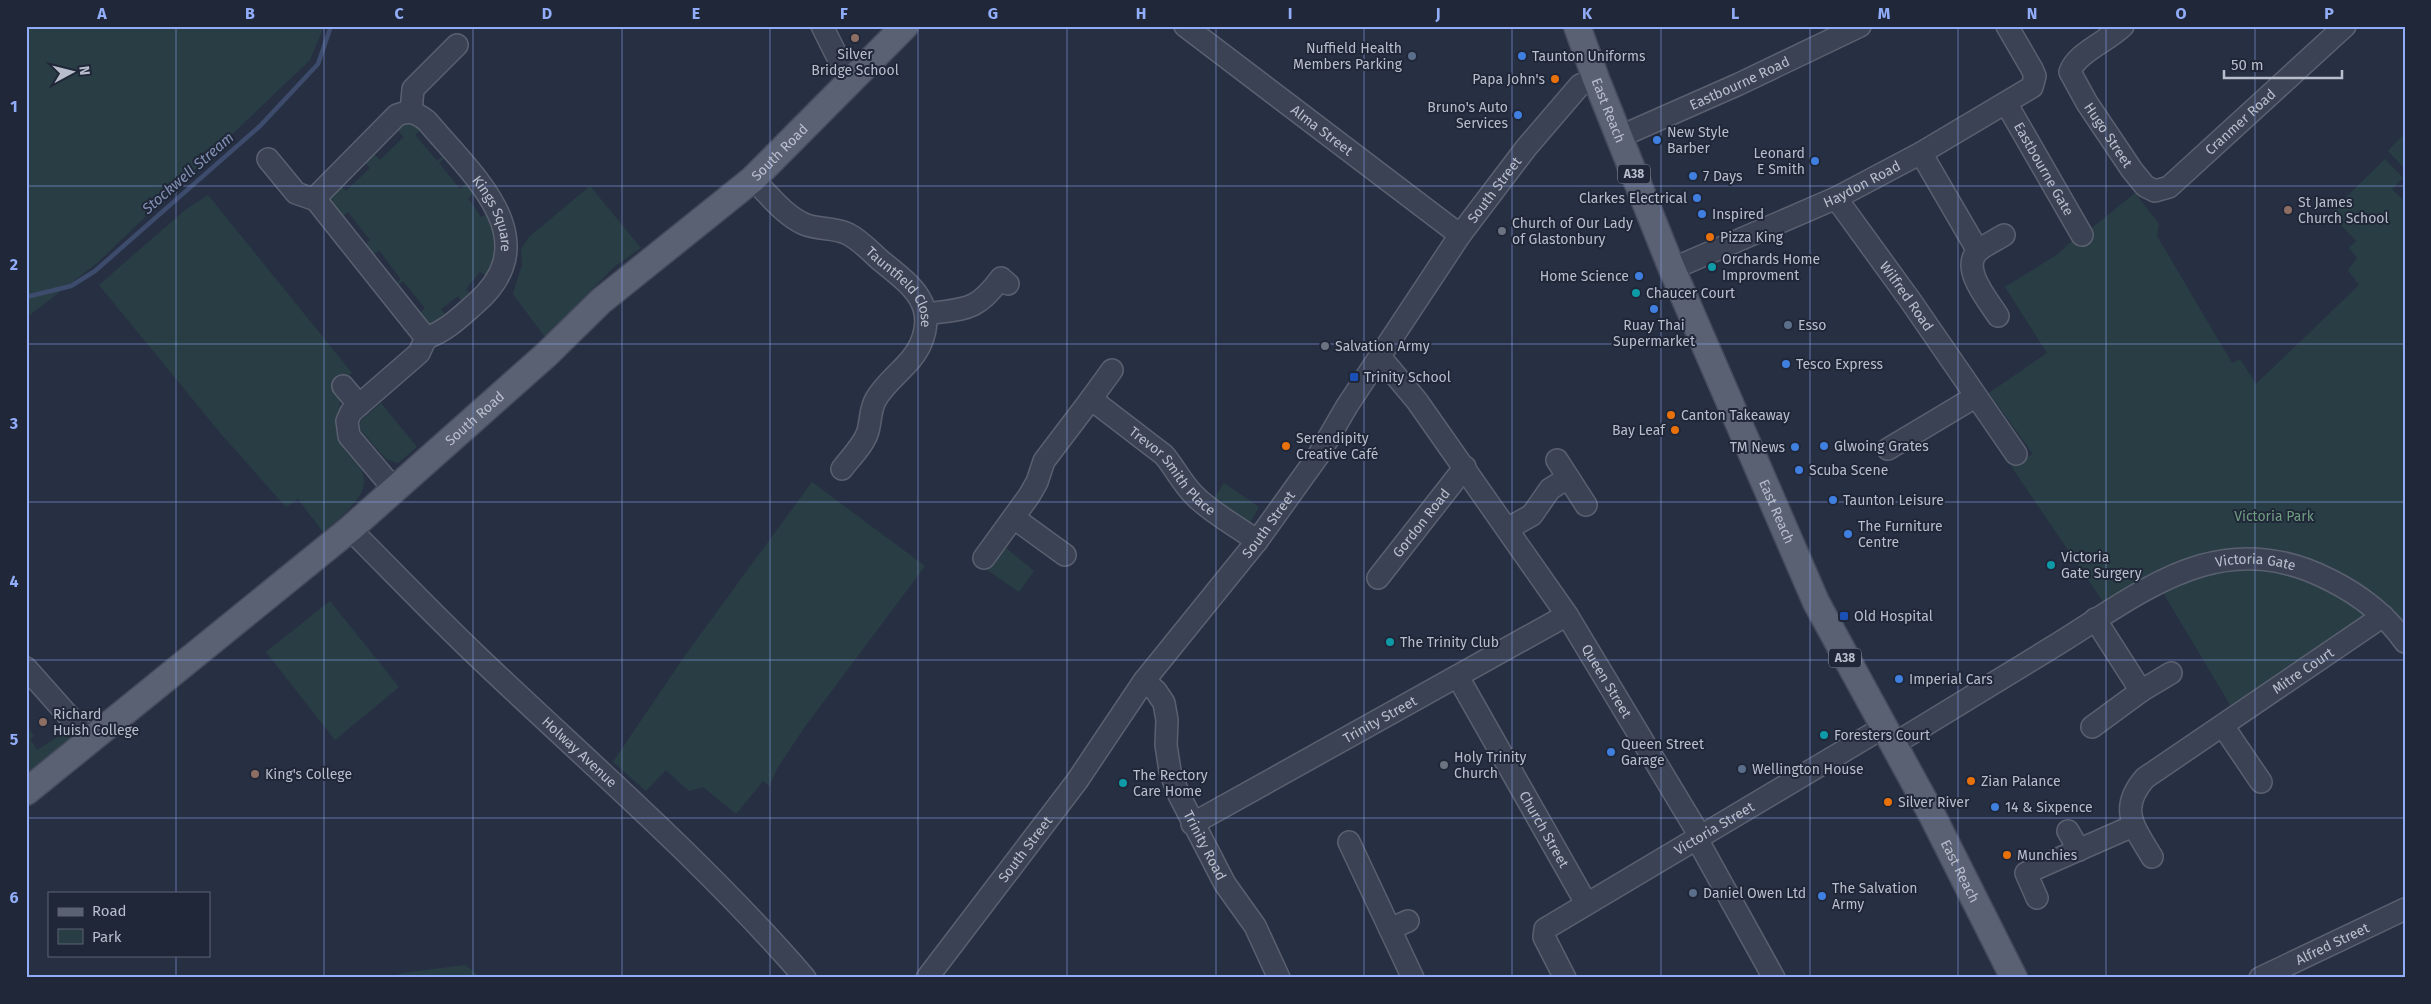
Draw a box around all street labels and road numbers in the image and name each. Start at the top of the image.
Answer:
street label: Eastbourne Road [1687,53,1792,113]
street label: East Reach [1588,75,1629,145]
street label: Cranmer Road [2201,85,2279,158]
street label: Hugo Street [2081,99,2137,172]
street label: Alma Street [1288,101,1357,160]
street label: Eastbourne Gate [2010,119,2077,219]
street label: South Road [748,120,811,184]
street label: South Street [1464,152,1525,226]
street label: Haydon Road [1821,157,1903,211]
road number: A38 [1618,164,1650,183]
street label: Kings Square [469,172,515,252]
street label: Tauntfield Close [863,243,935,328]
street label: Wilfred Road [1876,258,1937,334]
street label: South Road [442,388,508,449]
street label: Trevor Smith Place [1126,423,1219,519]
street label: East Reach [1755,477,1798,546]
street label: Gordon Road [1389,485,1453,561]
street label: South Street [1238,487,1299,561]
street label: Victoria Gate [2214,550,2298,574]
street label: Queen Street [1578,641,1636,722]
street label: Mitre Court [2269,643,2338,697]
road number: A38 [1829,648,1861,668]
street label: Trinity Street [1340,691,1421,747]
street label: Holway Avenue [539,713,621,791]
street label: Church Street [1516,788,1573,872]
street label: Victoria Street [1671,797,1758,859]
street label: Trinity Road [1180,808,1230,883]
street label: South Street [994,812,1056,886]
street label: East Reach [1937,837,1983,905]
street label: Alfred Street [2293,918,2373,968]

